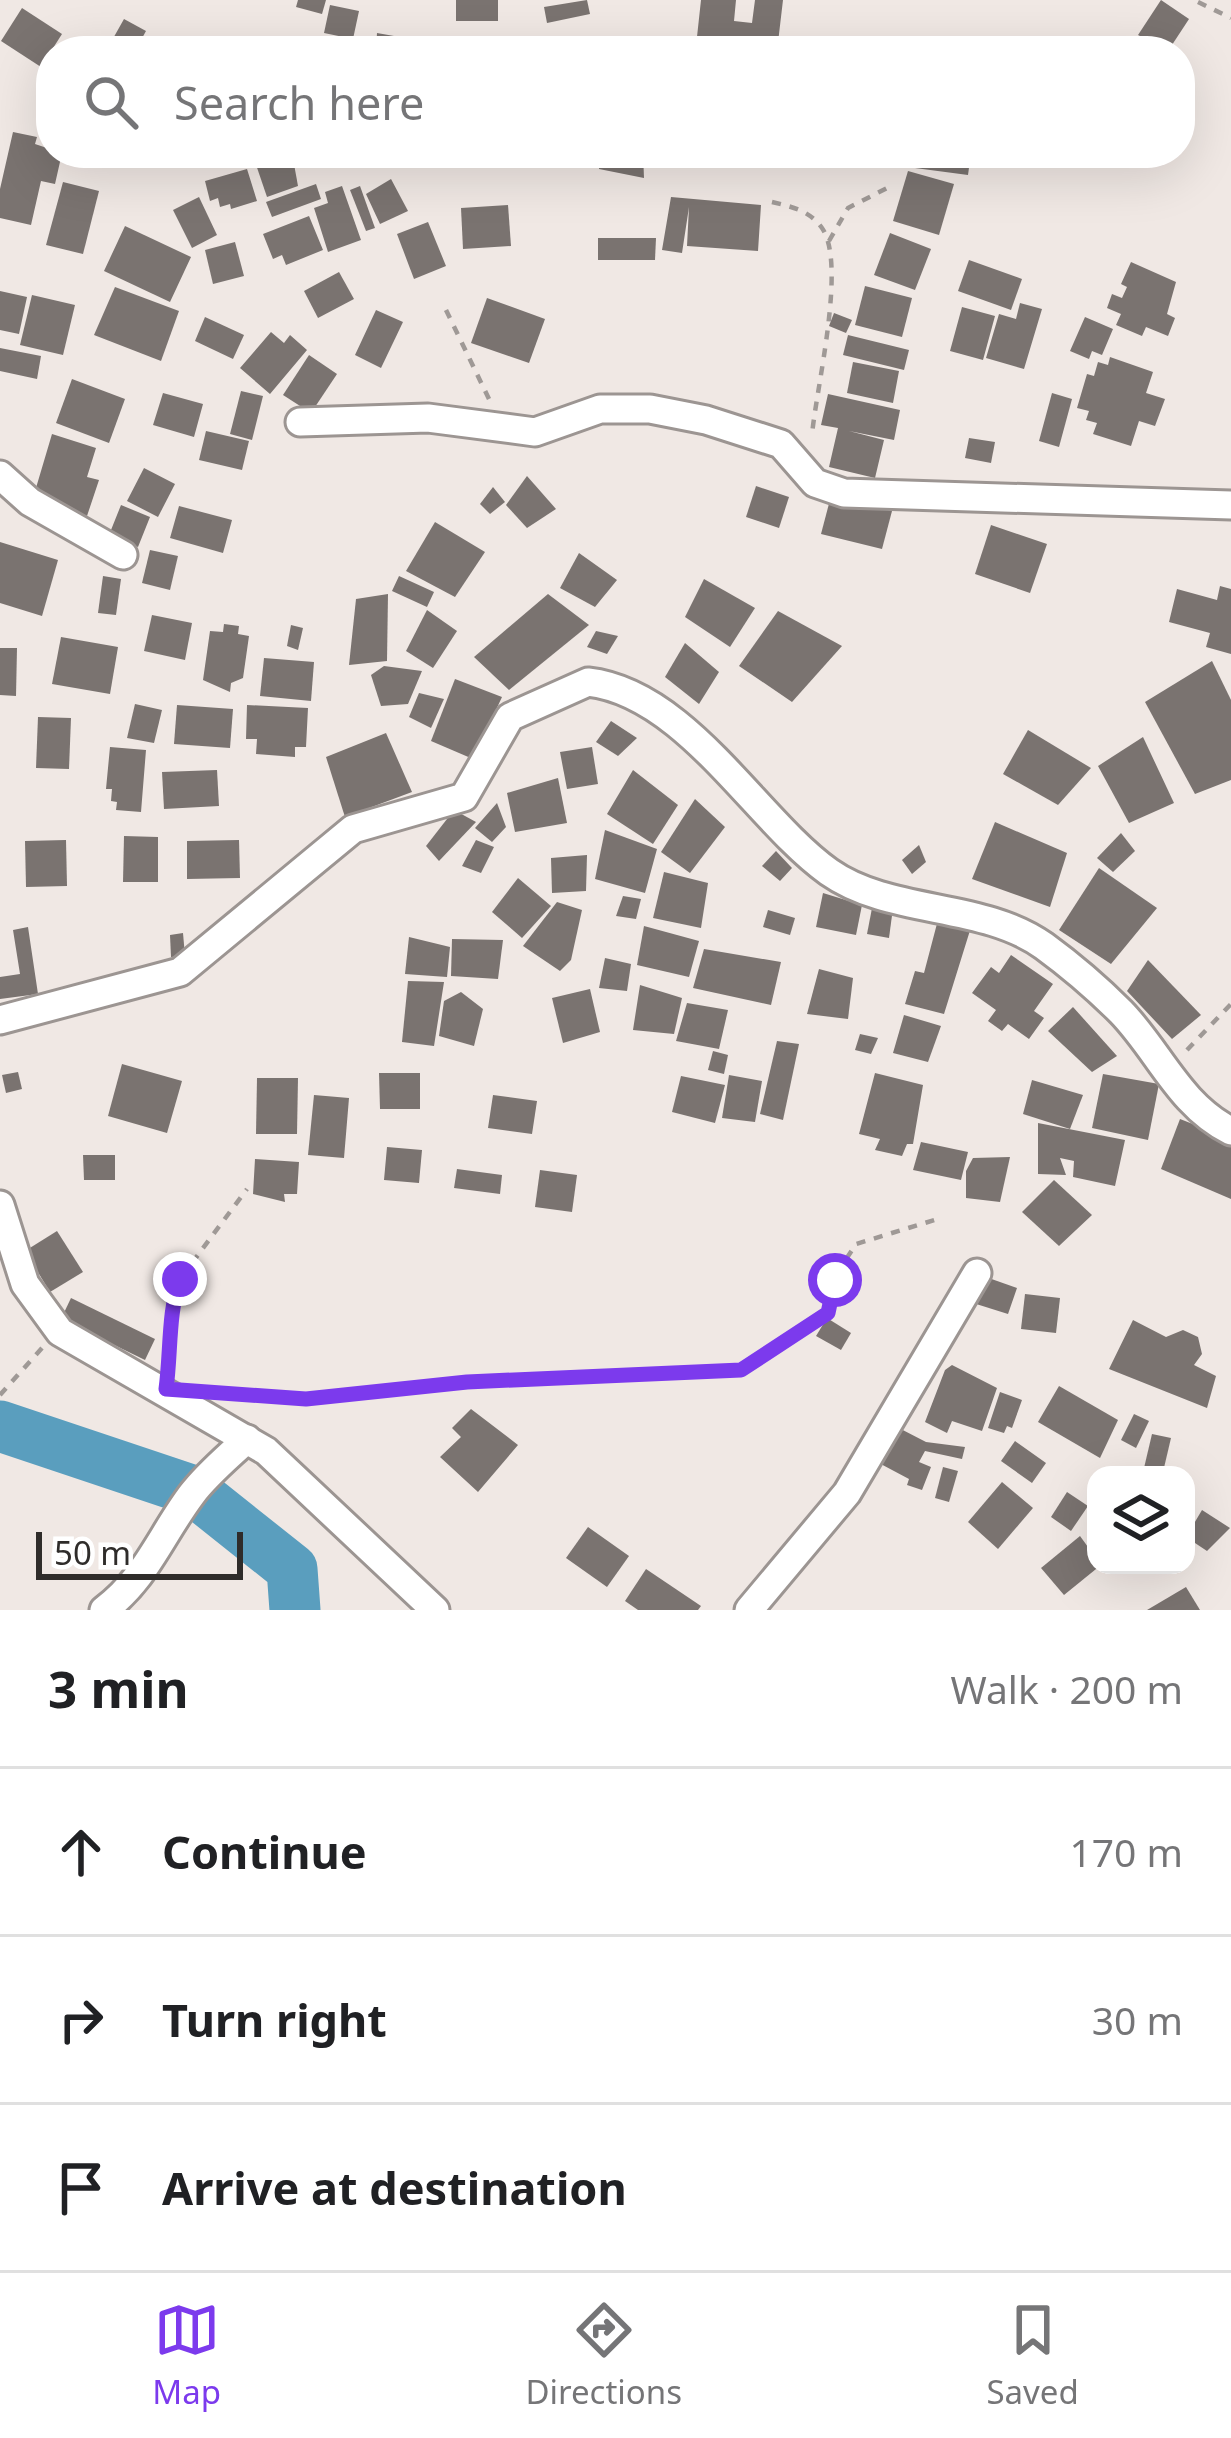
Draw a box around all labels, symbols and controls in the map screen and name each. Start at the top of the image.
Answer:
search box [36,36,1195,168]
icon: search [78,69,144,135]
text: Search here [174,72,424,133]
route end [153,1252,207,1306]
route start [808,1253,862,1307]
map controls [1087,1466,1195,1574]
button: layers [1087,1466,1195,1574]
scale bar [36,1526,243,1579]
text: 50 m [54,1530,131,1575]
text: 3 min [48,1653,189,1723]
text: Walk · 200 m [950,1662,1183,1715]
icon: ahead [48,1819,114,1885]
text: Continue [162,1821,367,1882]
text: 170 m [1069,1825,1183,1878]
icon: right [48,1987,114,2053]
text: Turn right [162,1989,387,2050]
text: 30 m [1092,1993,1183,2046]
icon: arrive [48,2155,114,2221]
text: Arrive at destination [162,2157,627,2218]
tab: Map [152,2297,221,2414]
tab: Directions [525,2297,682,2414]
tab: Saved [986,2297,1079,2414]

